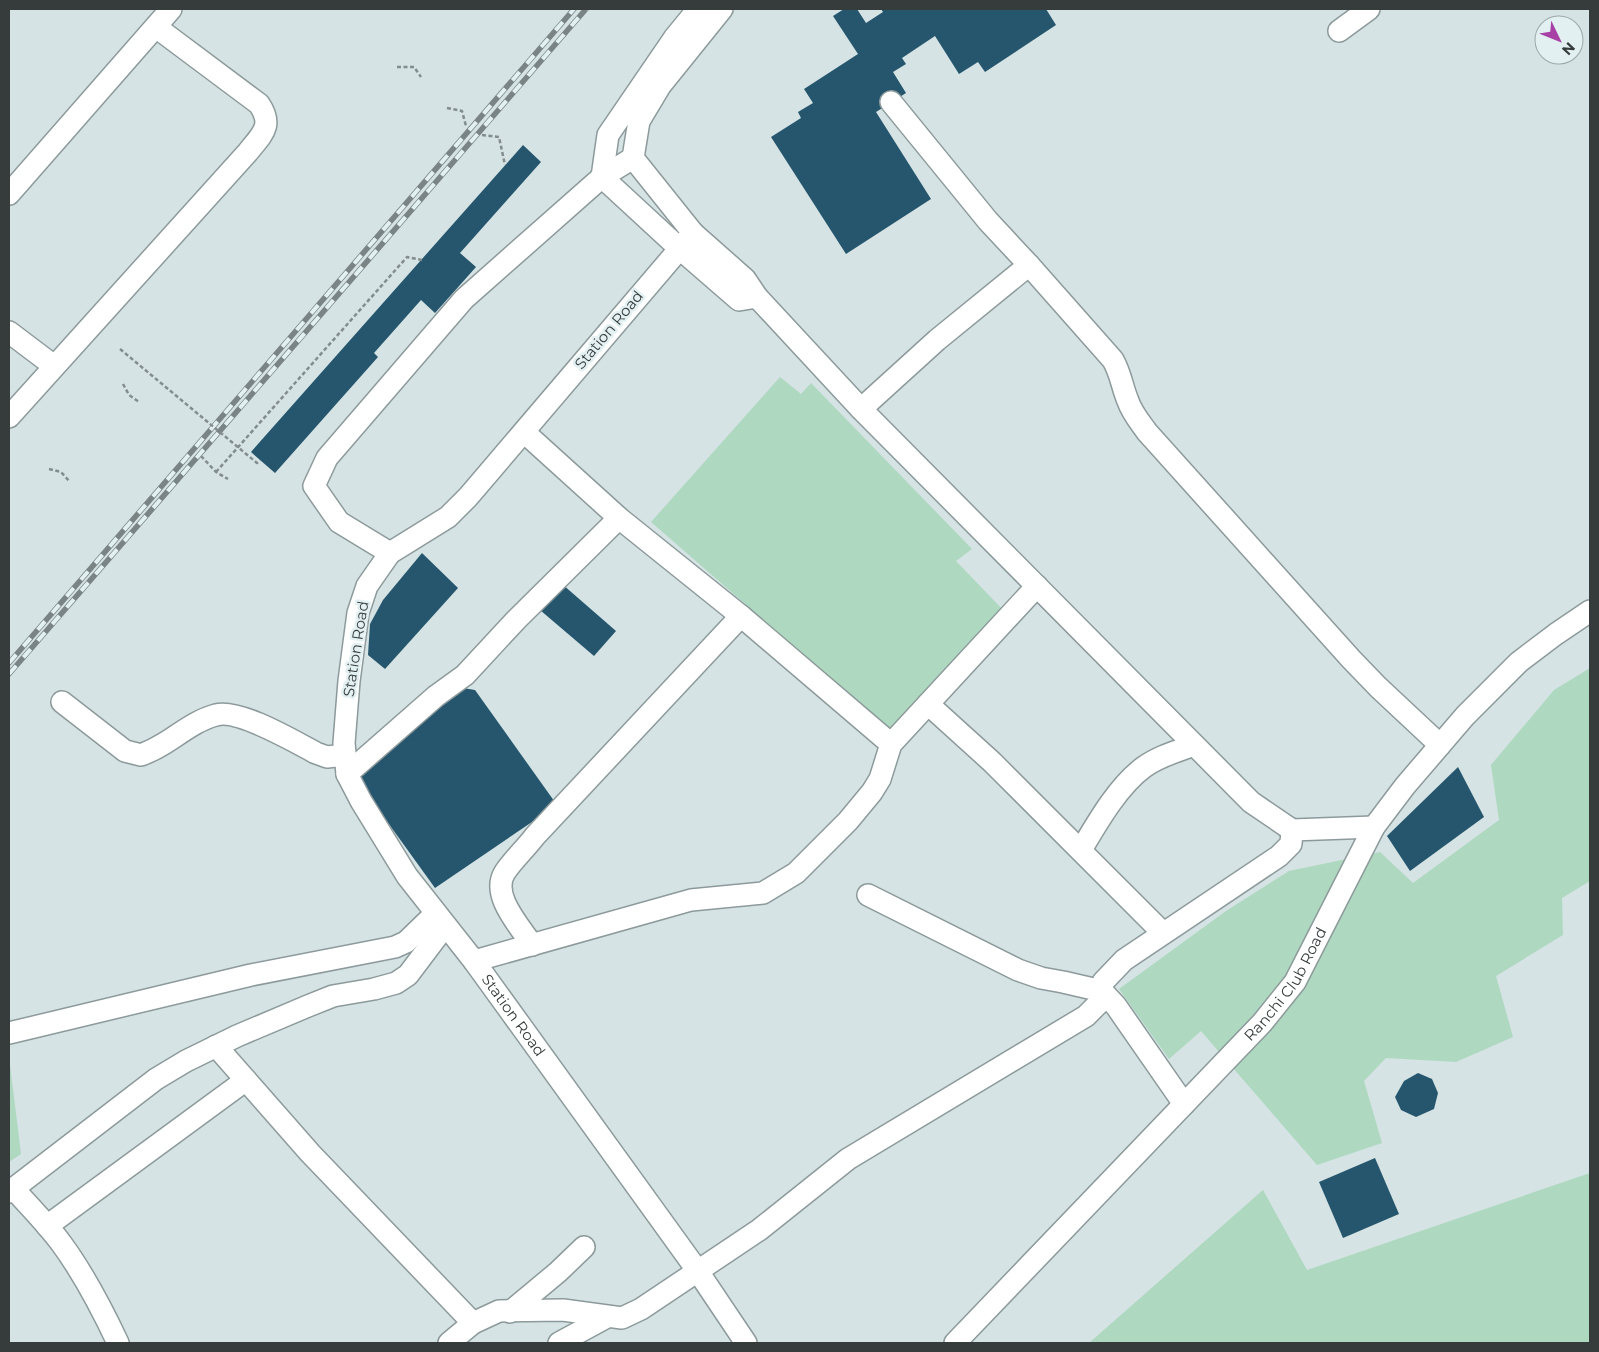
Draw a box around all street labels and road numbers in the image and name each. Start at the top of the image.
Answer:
street label: Station Road [570,287,647,373]
street label: Station Road [339,600,372,698]
street label: Ranchi Club Road [1240,924,1330,1045]
street label: Station Road [478,970,550,1060]

